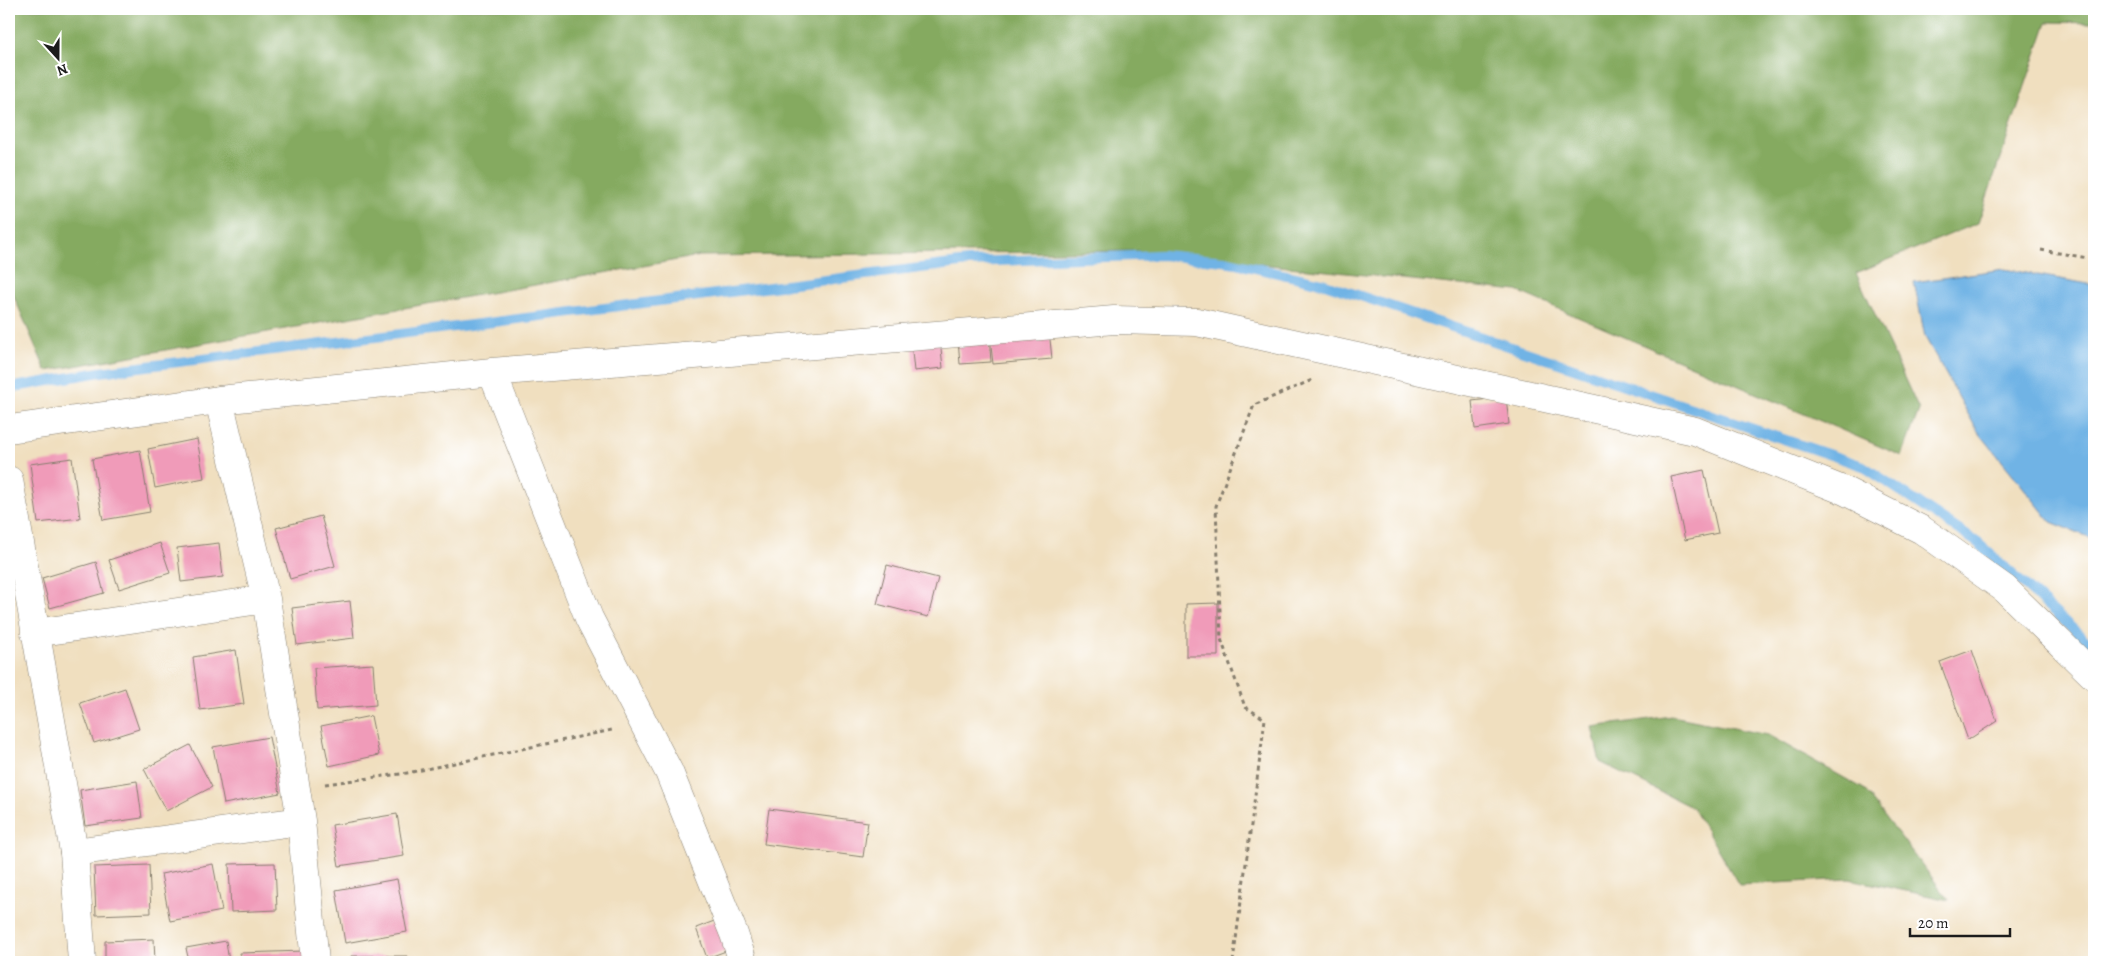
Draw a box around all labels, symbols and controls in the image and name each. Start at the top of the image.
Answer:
north arrow [32,32,82,82]
text: N [54,59,71,80]
scale bar [1910,906,2010,938]
text: 20 m [1918,913,1949,933]

